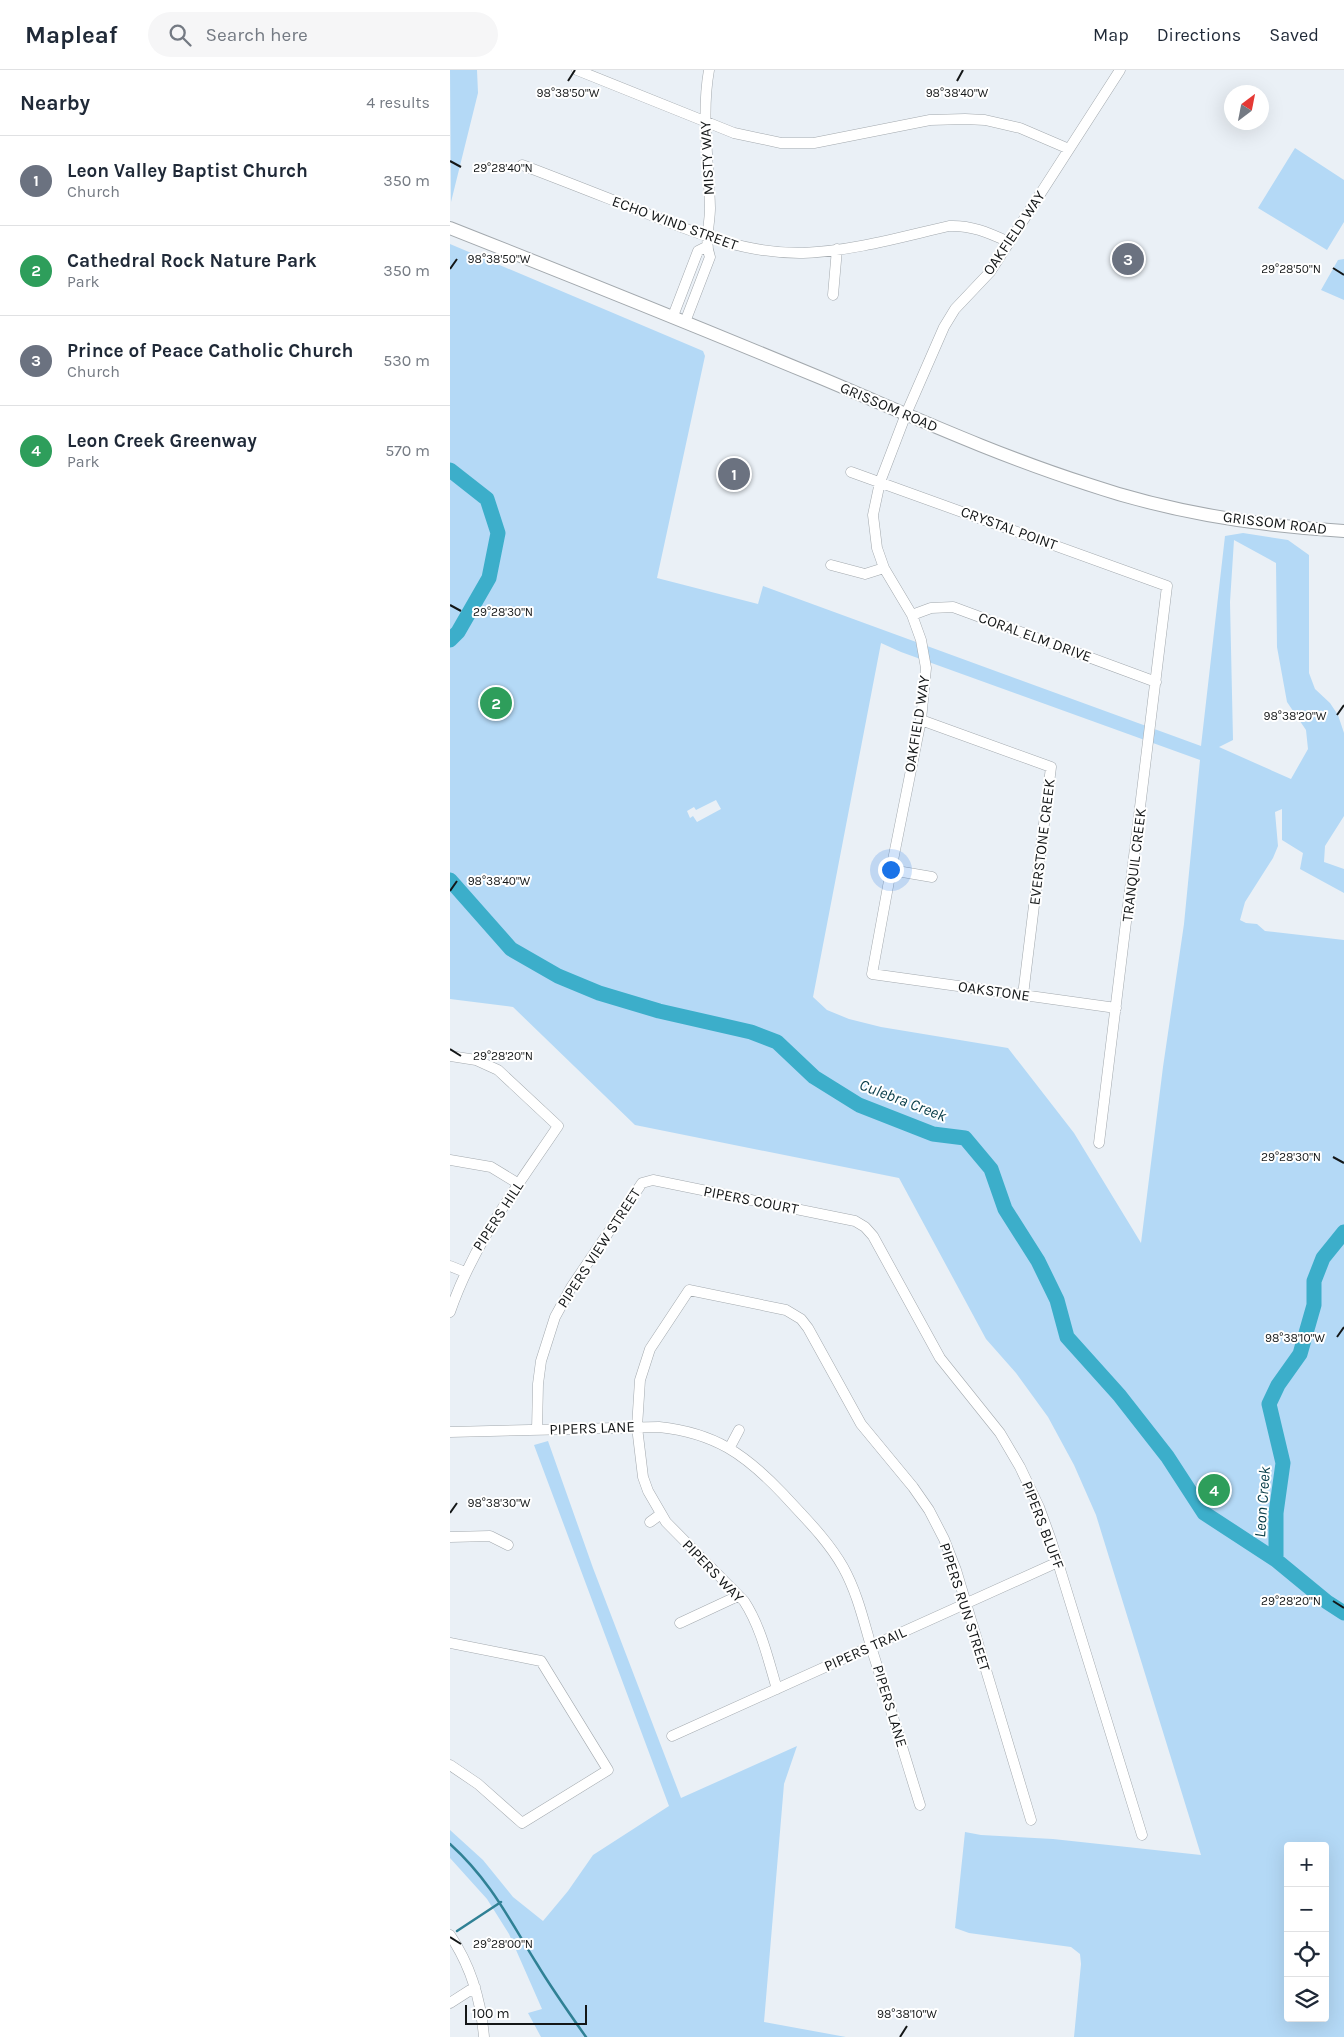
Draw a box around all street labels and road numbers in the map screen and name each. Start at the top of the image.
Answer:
street label: MISTY WAY [696,119,718,196]
street label: OAKFIELD WAY [979,187,1049,279]
street label: ECHO WIND STREET [610,192,741,254]
street label: GRISSOM ROAD [837,378,941,436]
street label: CRYSTAL POINT [958,502,1060,554]
street label: GRISSOM ROAD [1222,508,1328,538]
street label: CORAL ELM DRIVE [976,608,1094,666]
street label: OAKFIELD WAY [900,674,934,774]
street label: EVERSTONE CREEK [1025,778,1059,906]
street label: TRANQUIL CREEK [1118,807,1150,923]
street label: OAKSTONE [957,977,1031,1005]
street label: PIPERS HILL [469,1178,527,1254]
street label: PIPERS COURT [702,1182,801,1218]
street label: PIPERS VIEW STREET [554,1184,645,1311]
street label: PIPERS LANE [549,1418,635,1438]
street label: PIPERS BLUFF [1018,1478,1068,1572]
street label: PIPERS WAY [679,1536,748,1607]
street label: PIPERS RUN STREET [936,1540,994,1674]
street label: PIPERS TRAIL [821,1623,909,1675]
street label: PIPERS LANE [869,1663,911,1749]

